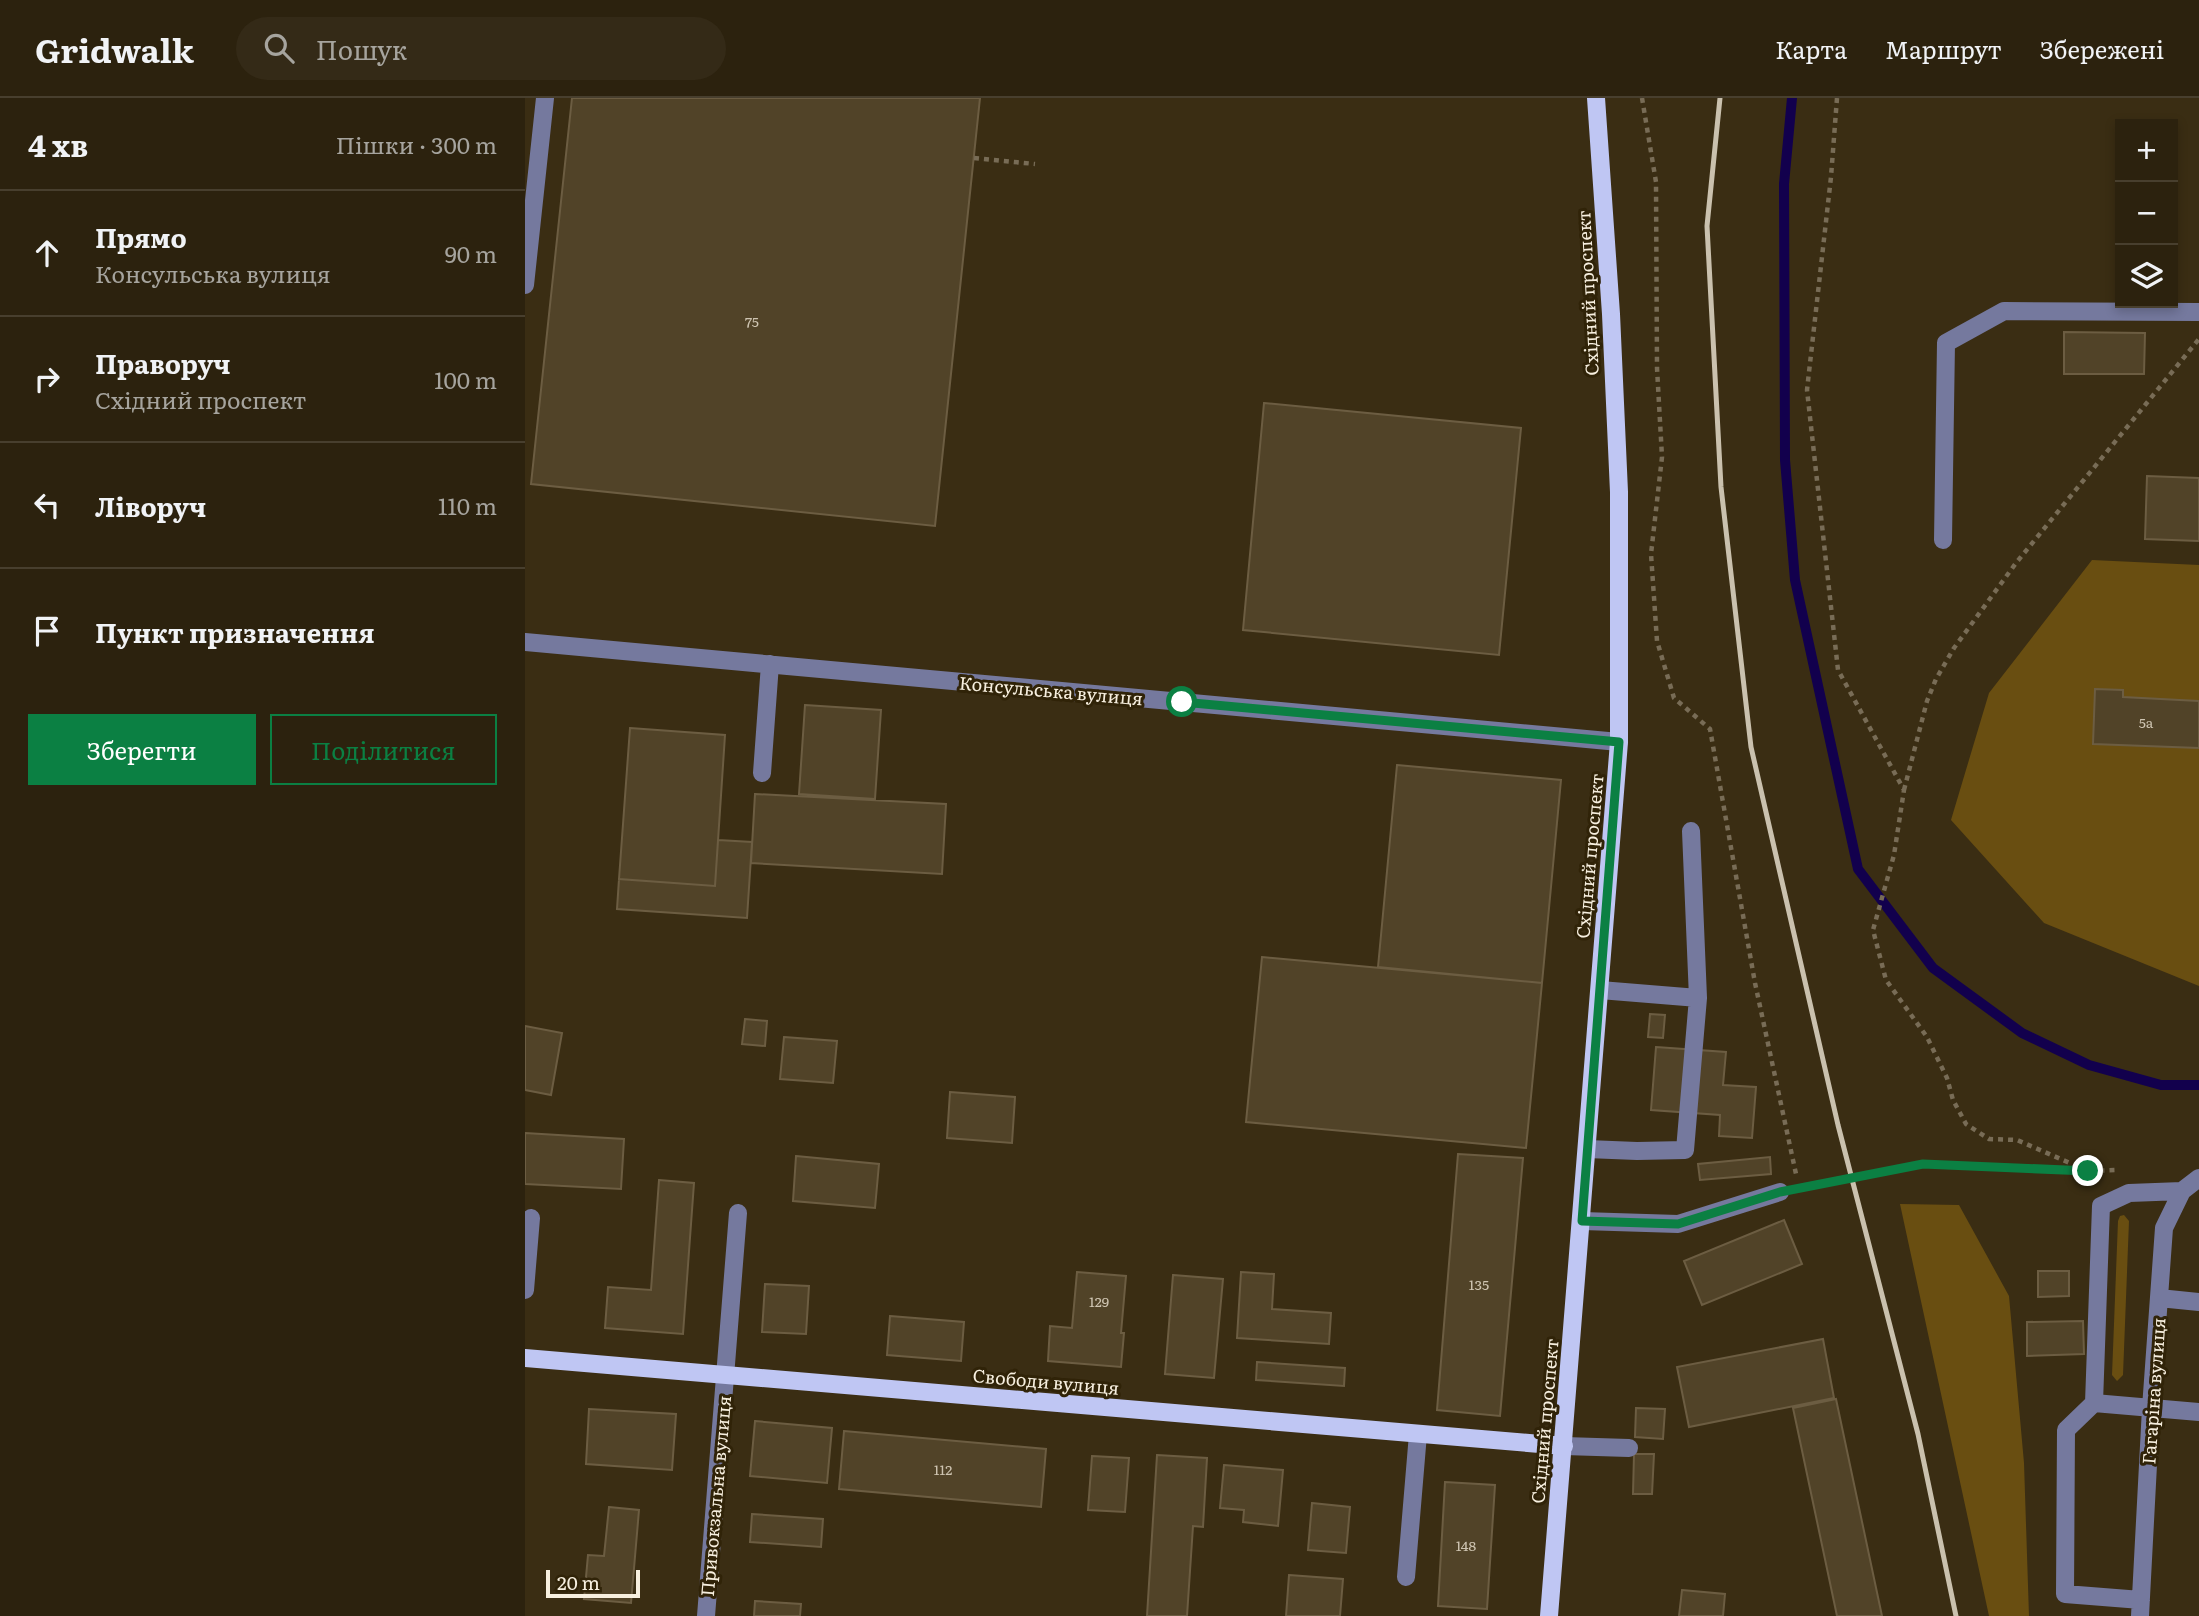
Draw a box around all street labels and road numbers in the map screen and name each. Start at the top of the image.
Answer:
street label: Східний проспект [1569,210,1605,376]
street label: Консульська вулиця [958,669,1144,711]
street label: Східний проспект [1568,772,1610,940]
street label: Гагаріна вулиця [2134,1317,2172,1465]
street label: Східний проспект [1523,1337,1565,1505]
street label: Свободи вулиця [972,1361,1120,1401]
street label: Привокзальна вулиця [693,1394,737,1598]

